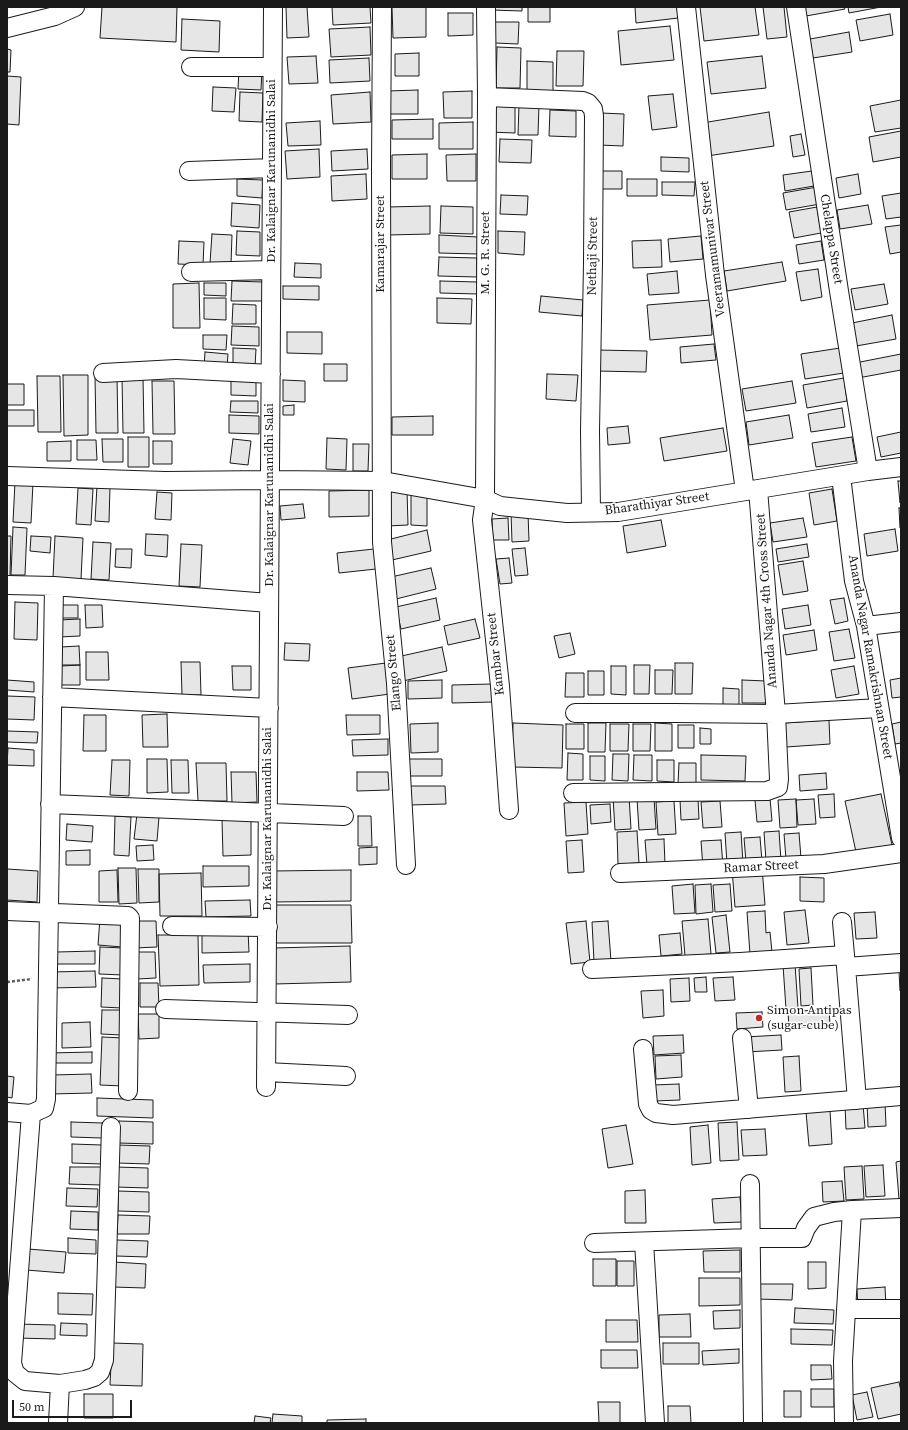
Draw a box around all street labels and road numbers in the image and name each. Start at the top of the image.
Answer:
street label: Dr. Kalaignar Karunanidhi Salai [264,79,280,263]
street label: Veeramamunivar Street [697,180,729,318]
street label: Chelappa Street [816,193,846,285]
street label: Kamarajar Street [373,195,389,293]
street label: M. G. R. Street [478,211,494,295]
street label: Nethaji Street [585,216,601,296]
street label: Dr. Kalaignar Karunanidhi Salai [262,403,278,587]
street label: Bharathiyar Street [604,489,710,519]
street label: Ananda Nagar 4th Cross Street [753,513,781,689]
street label: Ananda Nagar Ramakrishnan Street [844,554,896,760]
street label: Kambar Street [484,612,508,696]
street label: Elango Street [383,634,405,712]
street label: Dr. Kalaignar Karunanidhi Salai [260,727,276,911]
street label: Ramar Street [723,857,799,877]

